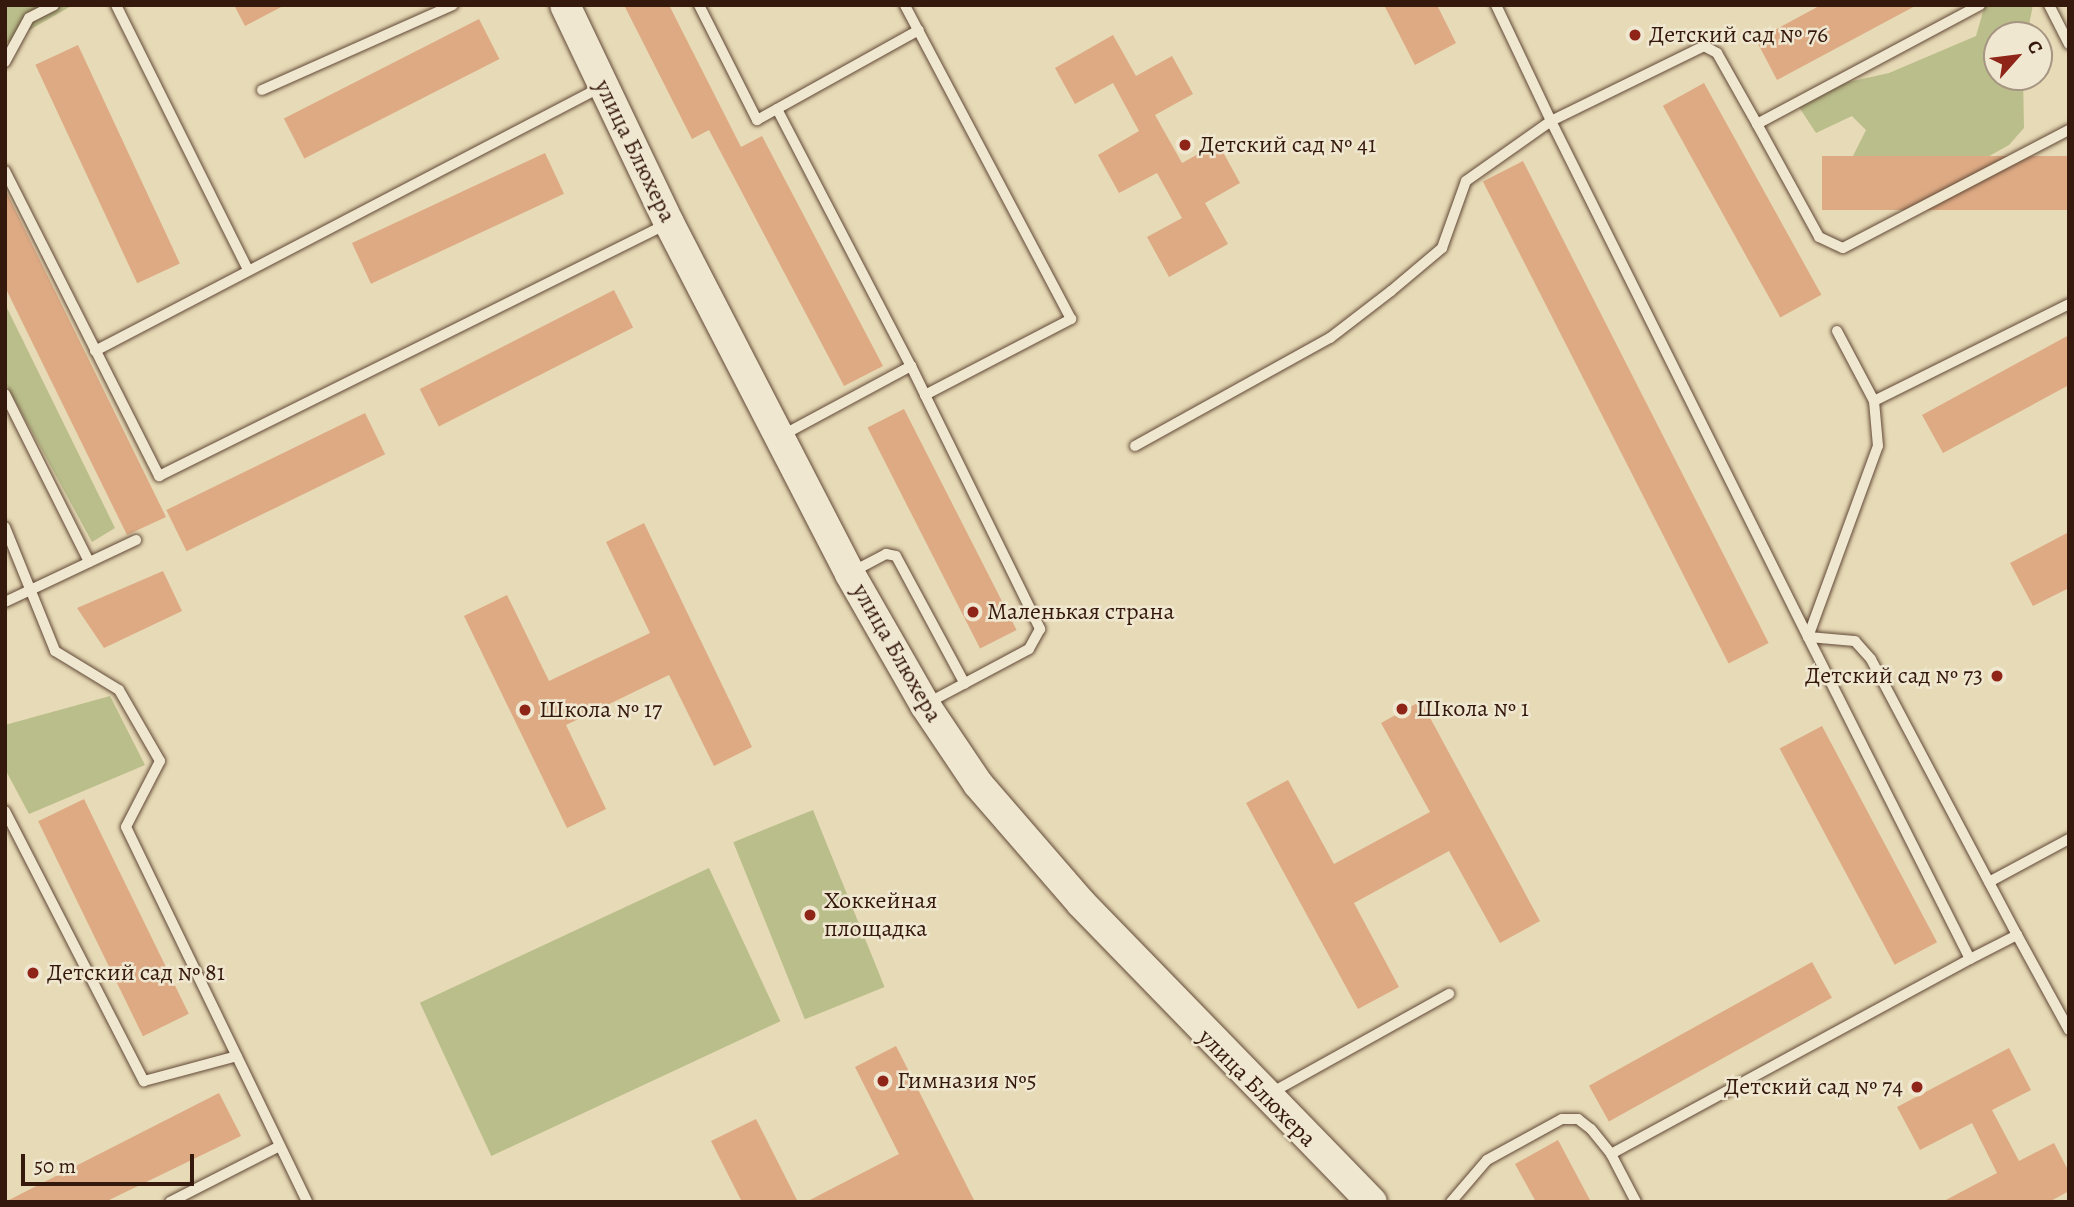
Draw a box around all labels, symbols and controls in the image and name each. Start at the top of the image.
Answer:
place label: Детский сад № 76 [1649,21,1828,49]
north arrow [1983,21,2053,91]
marker: Детский сад № 76 [1627,27,1643,43]
text: С [2021,36,2049,58]
street label: улица Блюхера [588,75,682,227]
place label: Детский сад № 41 [1199,131,1376,159]
marker: Детский сад № 41 [1177,137,1193,153]
street label: улица Блюхера [846,579,948,727]
place label: Маленькая страна [987,598,1175,626]
marker: Маленькая страна [965,604,981,620]
place label: Детский сад № 73 [1805,662,1983,690]
marker: Детский сад № 73 [1989,668,2005,684]
place label: Школа № 1 [1416,695,1529,723]
place label: Школа № 17 [539,696,662,724]
marker: Школа № 1 [1394,701,1410,717]
marker: Школа № 17 [517,702,533,718]
place label: Хоккейная площадка [824,887,937,943]
marker: Хоккейная площадка [802,907,818,923]
place label: Детский сад № 81 [47,959,225,987]
marker: Детский сад № 81 [25,965,41,981]
street label: улица Блюхера [1192,1023,1322,1153]
place label: Гимназия №5 [897,1067,1037,1095]
marker: Гимназия №5 [875,1073,891,1089]
place label: Детский сад № 74 [1724,1073,1903,1101]
marker: Детский сад № 74 [1909,1079,1925,1095]
scale bar [24,1140,198,1184]
text: 50 m [34,1152,76,1180]

